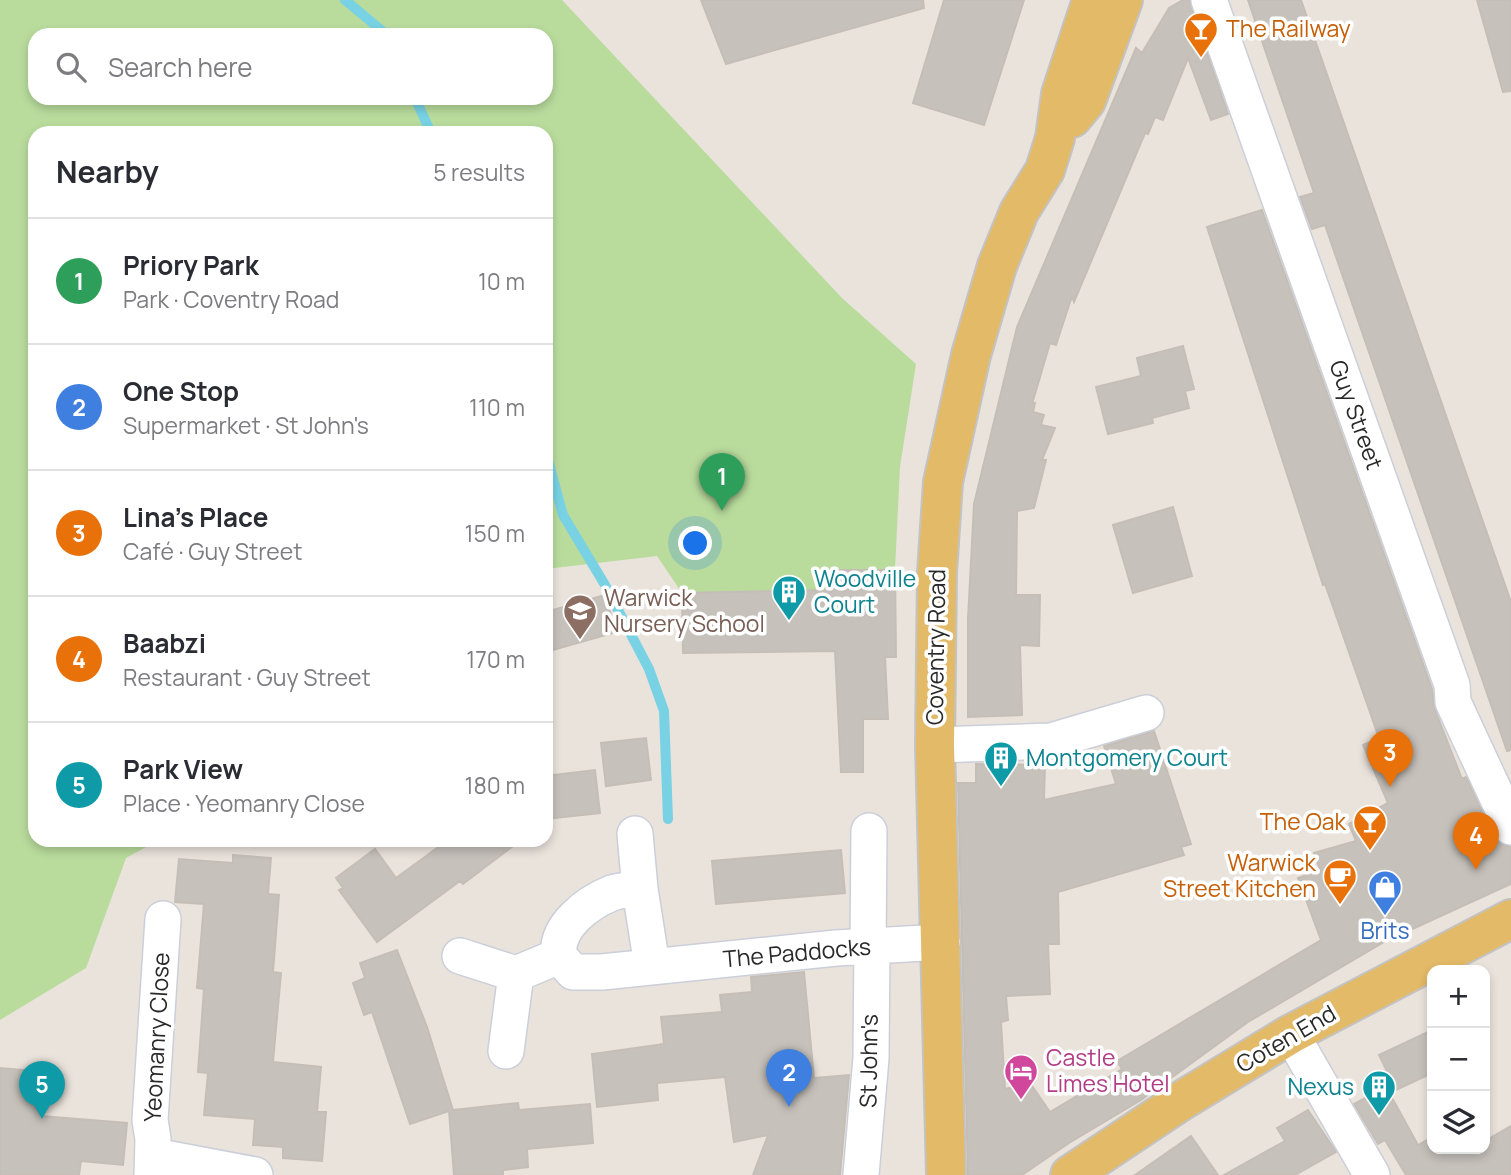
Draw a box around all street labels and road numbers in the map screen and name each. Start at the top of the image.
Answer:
street label: Guy Street [1322,356,1391,474]
street label: Coventry Road [918,569,952,725]
street label: The Paddocks [722,930,872,974]
street label: Yeomanry Close [136,951,176,1122]
street label: Coten End [1230,997,1341,1080]
street label: St John's [851,1014,885,1108]

